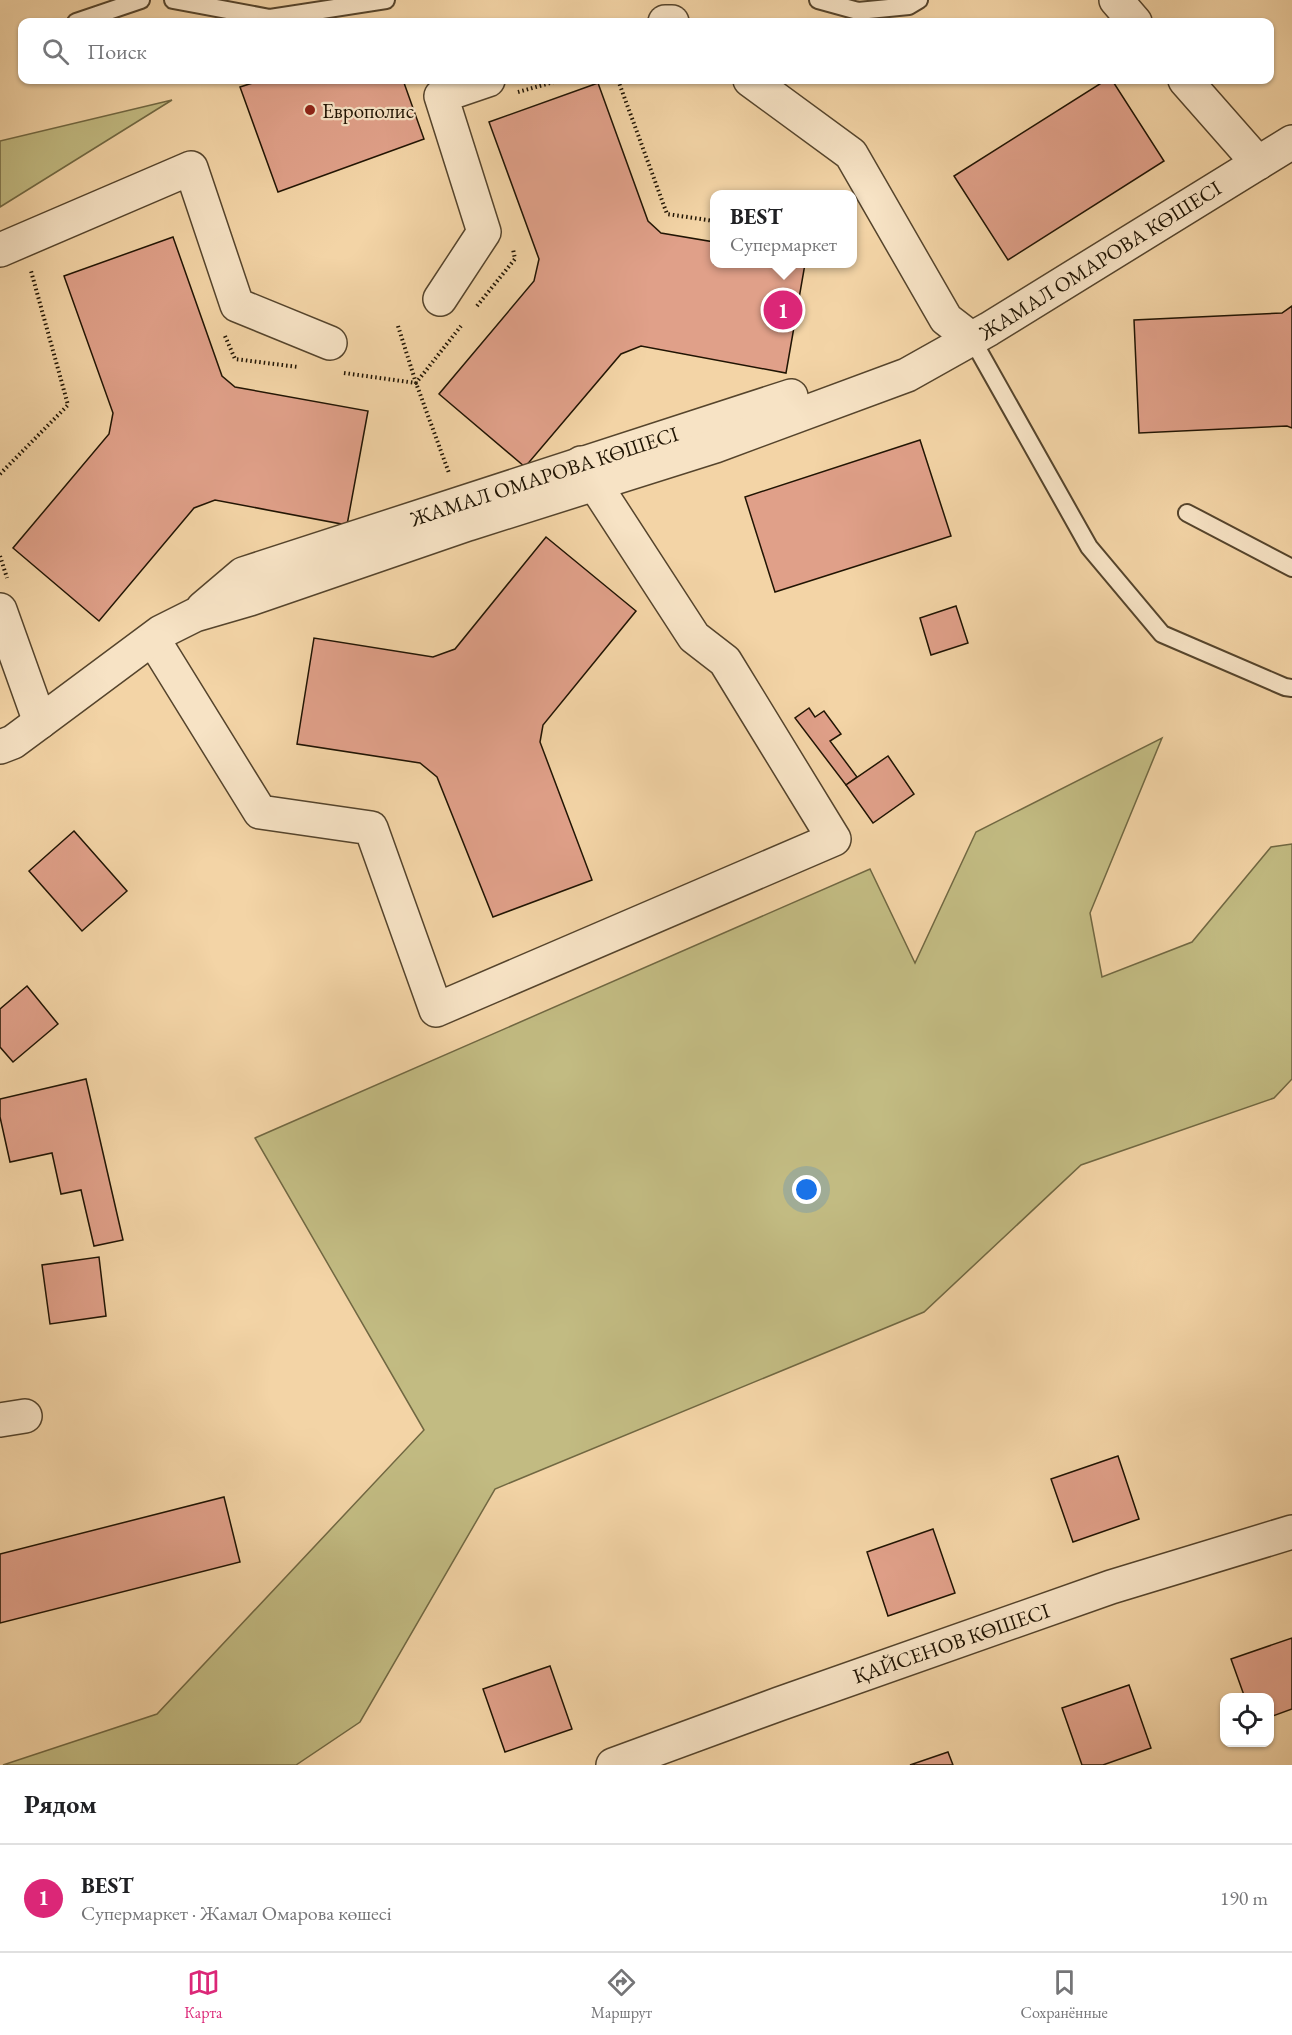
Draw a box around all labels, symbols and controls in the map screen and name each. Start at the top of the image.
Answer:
search box [18,18,1274,84]
icon: search [39,35,72,68]
text: Поиск [87,37,147,66]
place label: Европолис [322,97,414,124]
marker: Европолис [303,103,317,117]
street label: ЖАМАЛ ОМАРОВА КӨШЕСІ [973,174,1226,346]
popup [710,190,857,268]
text: BEST [730,202,783,231]
text: Супермаркет [730,231,837,257]
pin: 1 [764,288,802,332]
street label: ЖАМАЛ ОМАРОВА КӨШЕСІ [406,420,682,532]
your location [792,1175,821,1204]
street label: ҚАЙСЕНОВ КӨШЕСІ [849,1597,1053,1689]
map controls [1220,1693,1274,1747]
button: locate [1220,1693,1274,1747]
text: Рядом [24,1787,97,1821]
text: BEST [81,1871,134,1900]
text: 1 [38,1885,49,1911]
text: 190 m [1220,1885,1268,1911]
text: Супермаркет · Жамал Омарова көшесі [81,1900,392,1926]
tab: Карта [184,1966,222,2023]
tab: Маршрут [591,1966,652,2023]
tab: Сохранённые [1021,1966,1108,2023]

